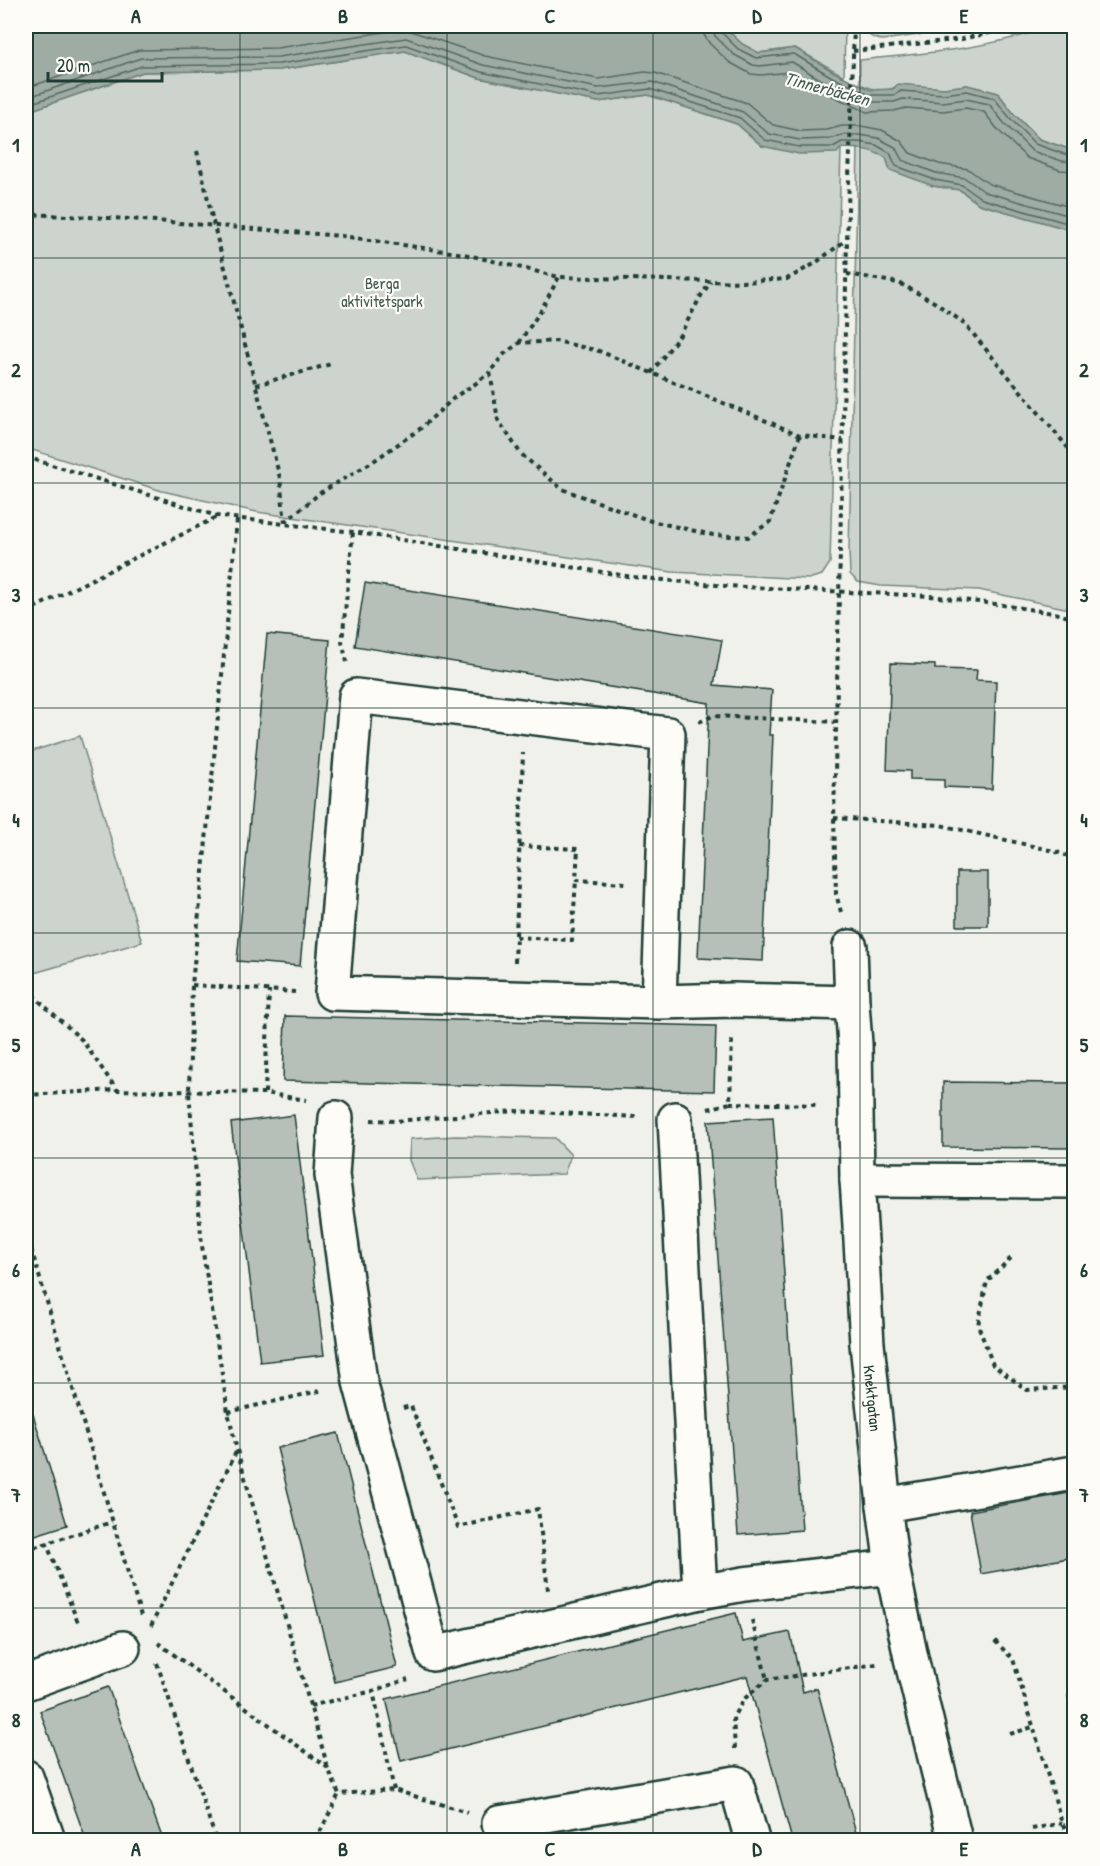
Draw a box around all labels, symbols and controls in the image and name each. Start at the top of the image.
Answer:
text: A [131,2,141,29]
text: B [338,2,348,29]
text: C [545,2,556,29]
text: D [752,2,762,29]
text: E [960,2,969,29]
scale bar [48,45,162,83]
text: 20 m [57,53,90,78]
water label: Tinnerbäcken [782,65,874,112]
text: 1 [12,131,20,158]
text: 1 [1080,131,1088,158]
park label: Berga aktivitetspark [341,272,423,312]
text: 2 [11,356,21,383]
text: 2 [1079,356,1089,383]
text: 3 [12,581,21,608]
text: 3 [1080,581,1089,608]
text: 4 [12,806,20,833]
text: 4 [1080,806,1088,833]
text: 5 [12,1031,21,1058]
text: 5 [1080,1031,1089,1058]
text: 6 [12,1256,20,1283]
text: 6 [1080,1256,1088,1283]
street label: Knektgatan [858,1364,887,1432]
text: 7 [10,1481,21,1508]
text: 7 [1078,1481,1089,1508]
text: 8 [12,1706,21,1733]
text: 8 [1080,1706,1089,1733]
text: A [131,1835,141,1862]
text: B [338,1835,348,1862]
text: C [545,1835,556,1862]
text: D [752,1835,762,1862]
text: E [960,1835,969,1862]

